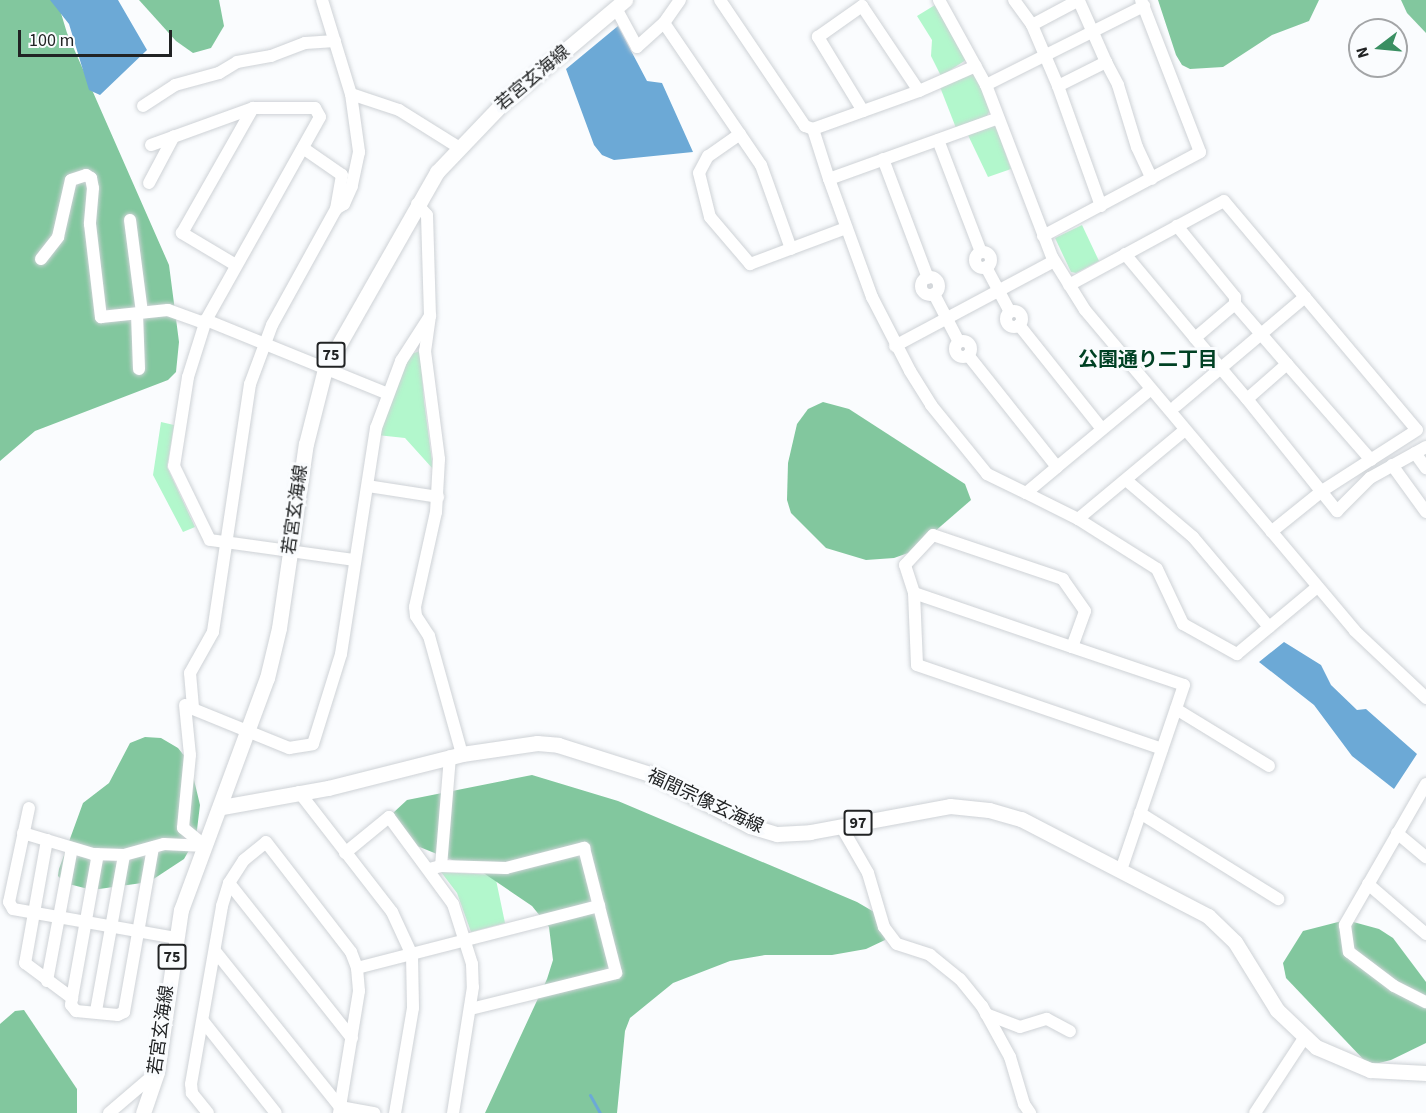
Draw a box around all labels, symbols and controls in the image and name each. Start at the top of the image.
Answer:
scale bar [21,18,176,56]
north arrow [1348,18,1408,78]
text: 100 m [29,28,74,53]
street label: 若宮玄海線 [492,42,574,116]
text: N [1351,44,1375,61]
road number: 75 [316,342,346,368]
district label: 公園通り二丁目 [1078,348,1218,372]
street label: 若宮玄海線 [279,464,313,556]
street label: 福間宗像玄海線 [643,766,767,838]
road number: 97 [843,810,873,836]
road number: 75 [157,944,187,970]
street label: 若宮玄海線 [145,984,179,1076]

